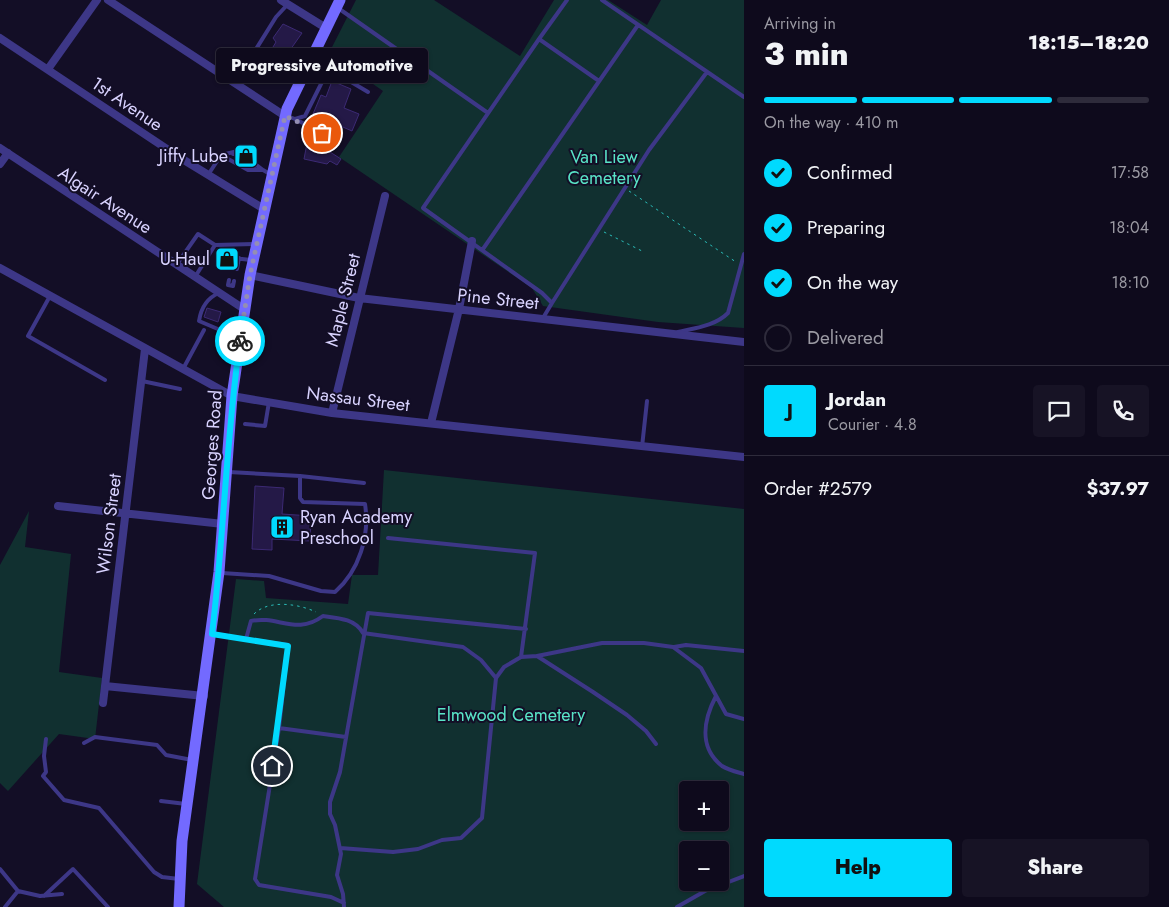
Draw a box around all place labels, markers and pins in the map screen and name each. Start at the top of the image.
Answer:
callout: Progressive Automotive [216,48,428,83]
pin [301,112,343,154]
place label: Jiffy Lube [157,143,228,169]
shop icon: Jiffy Lube [233,143,259,169]
place label: U-Haul [160,246,210,272]
shop icon: U-Haul [214,246,240,272]
place label: Ryan Academy Preschool [300,504,412,551]
building icon: Ryan Academy Preschool [269,514,295,540]
pin [251,745,293,787]

